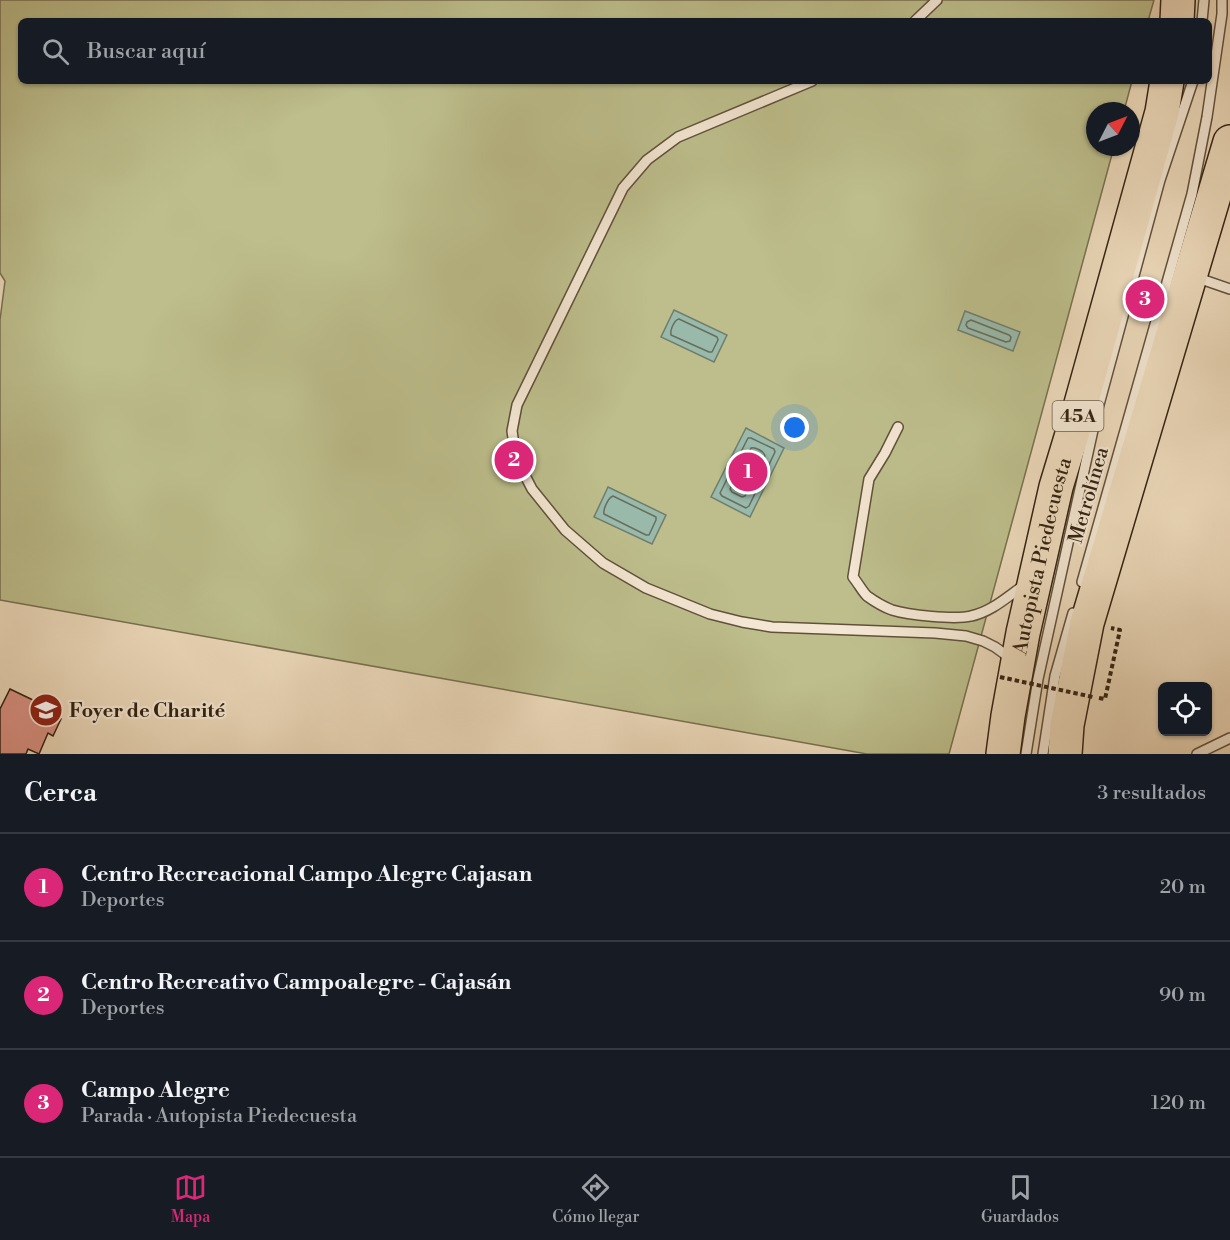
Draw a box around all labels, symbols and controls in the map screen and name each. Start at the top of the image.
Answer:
search box [18,18,1212,84]
icon: search [39,35,72,68]
text: Buscar aquí [87,38,205,65]
north arrow [1086,102,1140,156]
pin: 3 [1126,276,1164,322]
road number: 45A [1052,401,1104,431]
your location [780,413,809,442]
pin: 2 [494,438,534,482]
street label: Metrolínea [1064,443,1115,547]
pin: 1 [728,450,768,494]
street label: Autopista Piedecuesta [1008,454,1078,658]
map controls [1158,682,1212,736]
button: locate [1158,682,1212,736]
school or university icon: Foyer de Charité [28,692,64,728]
place label: Foyer de Charité [69,699,225,724]
text: Cerca [24,777,97,809]
text: 3 resultados [1097,781,1206,806]
text: Centro Recreacional Campo Alegre Cajasan [81,861,532,888]
text: 1 [39,875,48,900]
text: 20 m [1160,875,1206,900]
text: Deportes [81,888,164,913]
text: Centro Recreativo Campoalegre - Cajasán [81,969,511,996]
text: 2 [37,983,50,1008]
text: 90 m [1159,983,1206,1008]
text: Deportes [81,996,164,1021]
text: Campo Alegre [81,1077,230,1104]
text: 3 [37,1091,50,1116]
text: 120 m [1151,1091,1206,1116]
text: Parada · Autopista Piedecuesta [81,1104,357,1129]
tab: Mapa [171,1171,210,1227]
tab: Cómo llegar [552,1171,639,1227]
tab: Guardados [981,1171,1059,1227]

